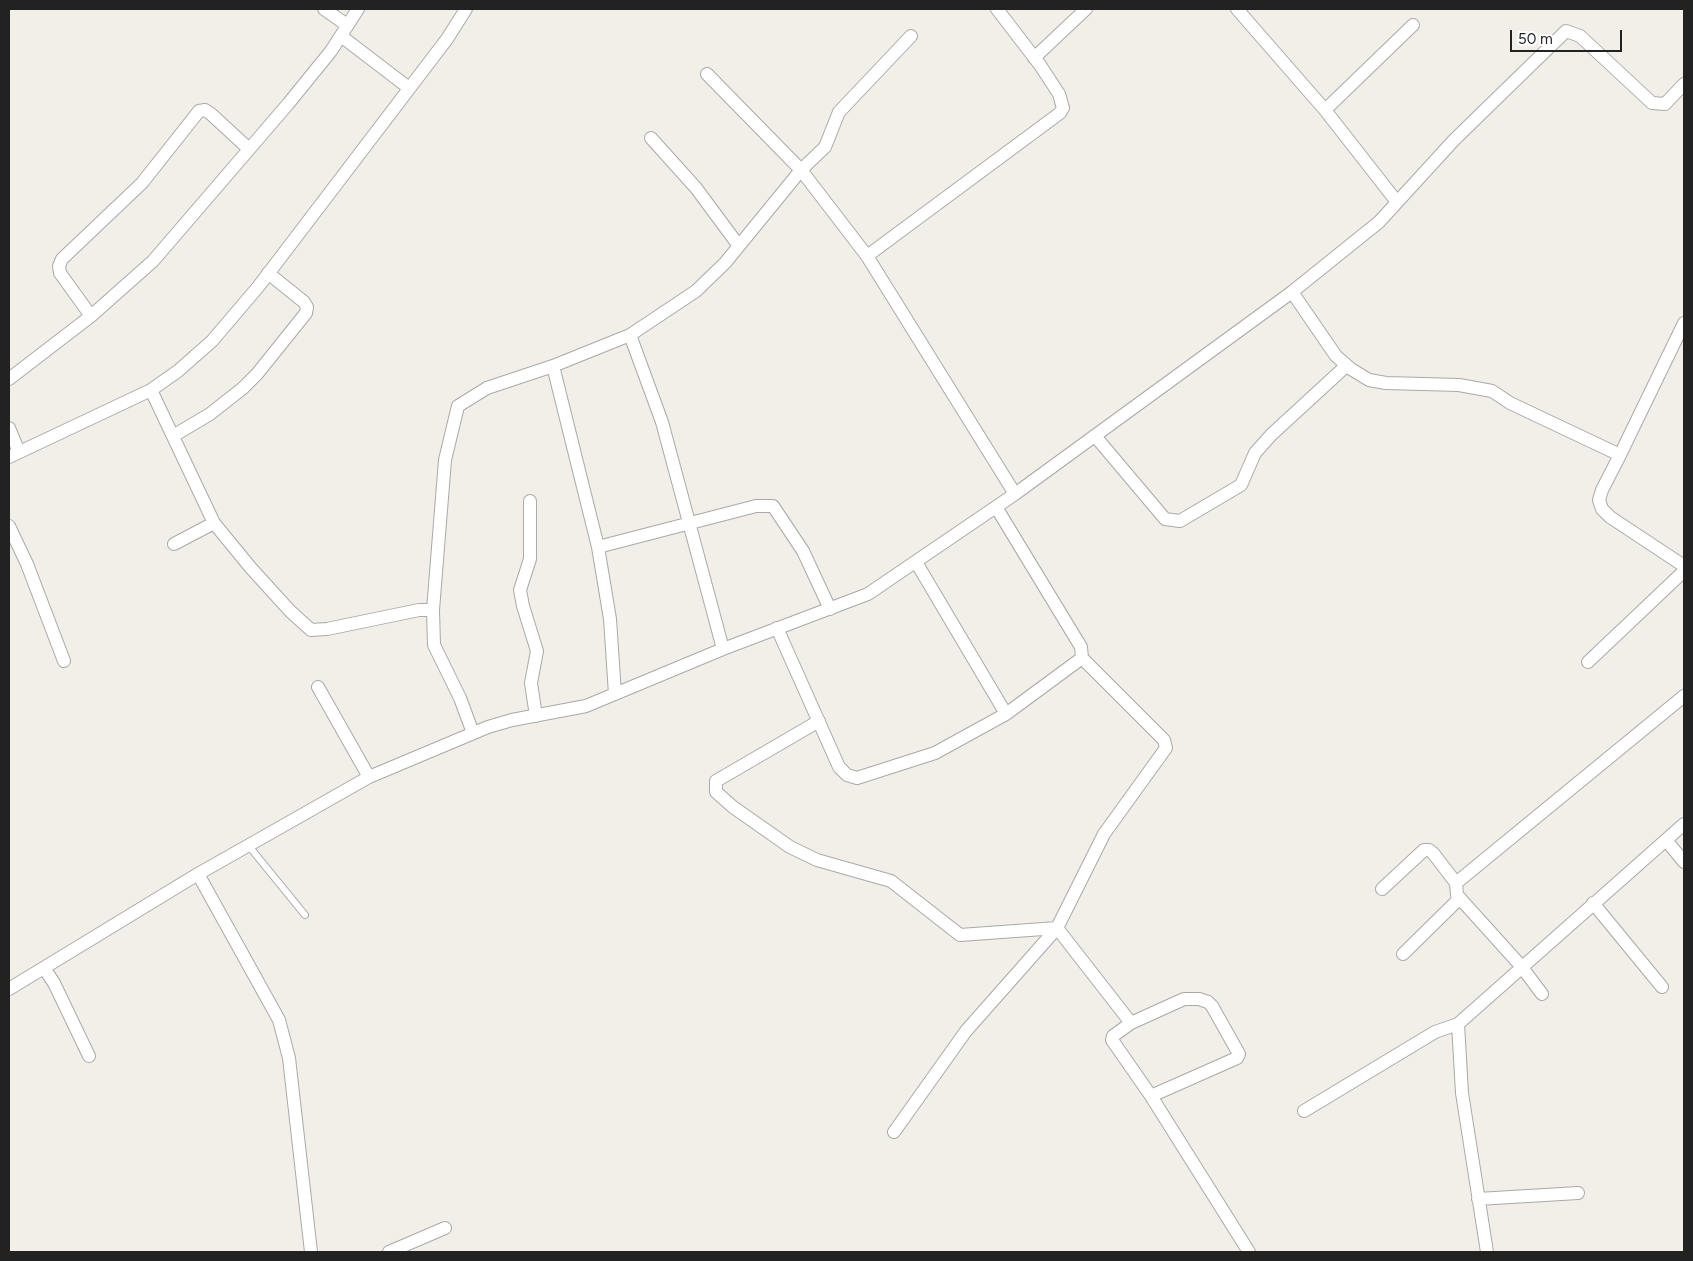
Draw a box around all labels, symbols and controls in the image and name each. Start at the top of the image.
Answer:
scale bar [1513,20,1626,52]
text: 50 m [1518,30,1553,48]

